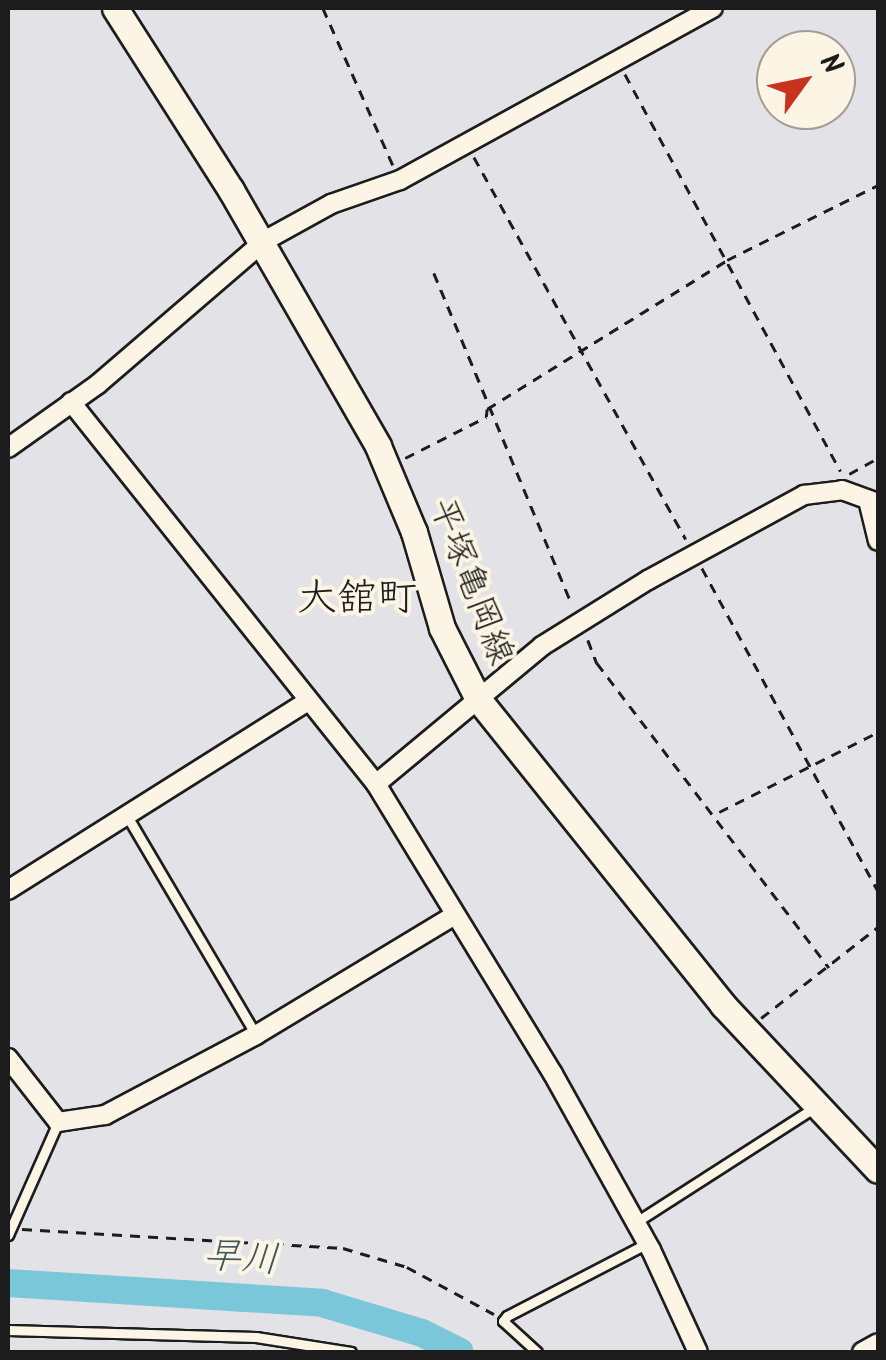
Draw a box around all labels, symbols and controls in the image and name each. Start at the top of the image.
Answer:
north arrow [756,30,856,130]
text: N [806,45,854,84]
street label: 平塚亀岡線 [419,493,521,671]
district label: 大舘町 [297,575,417,623]
water label: 早川 [202,1235,280,1285]

